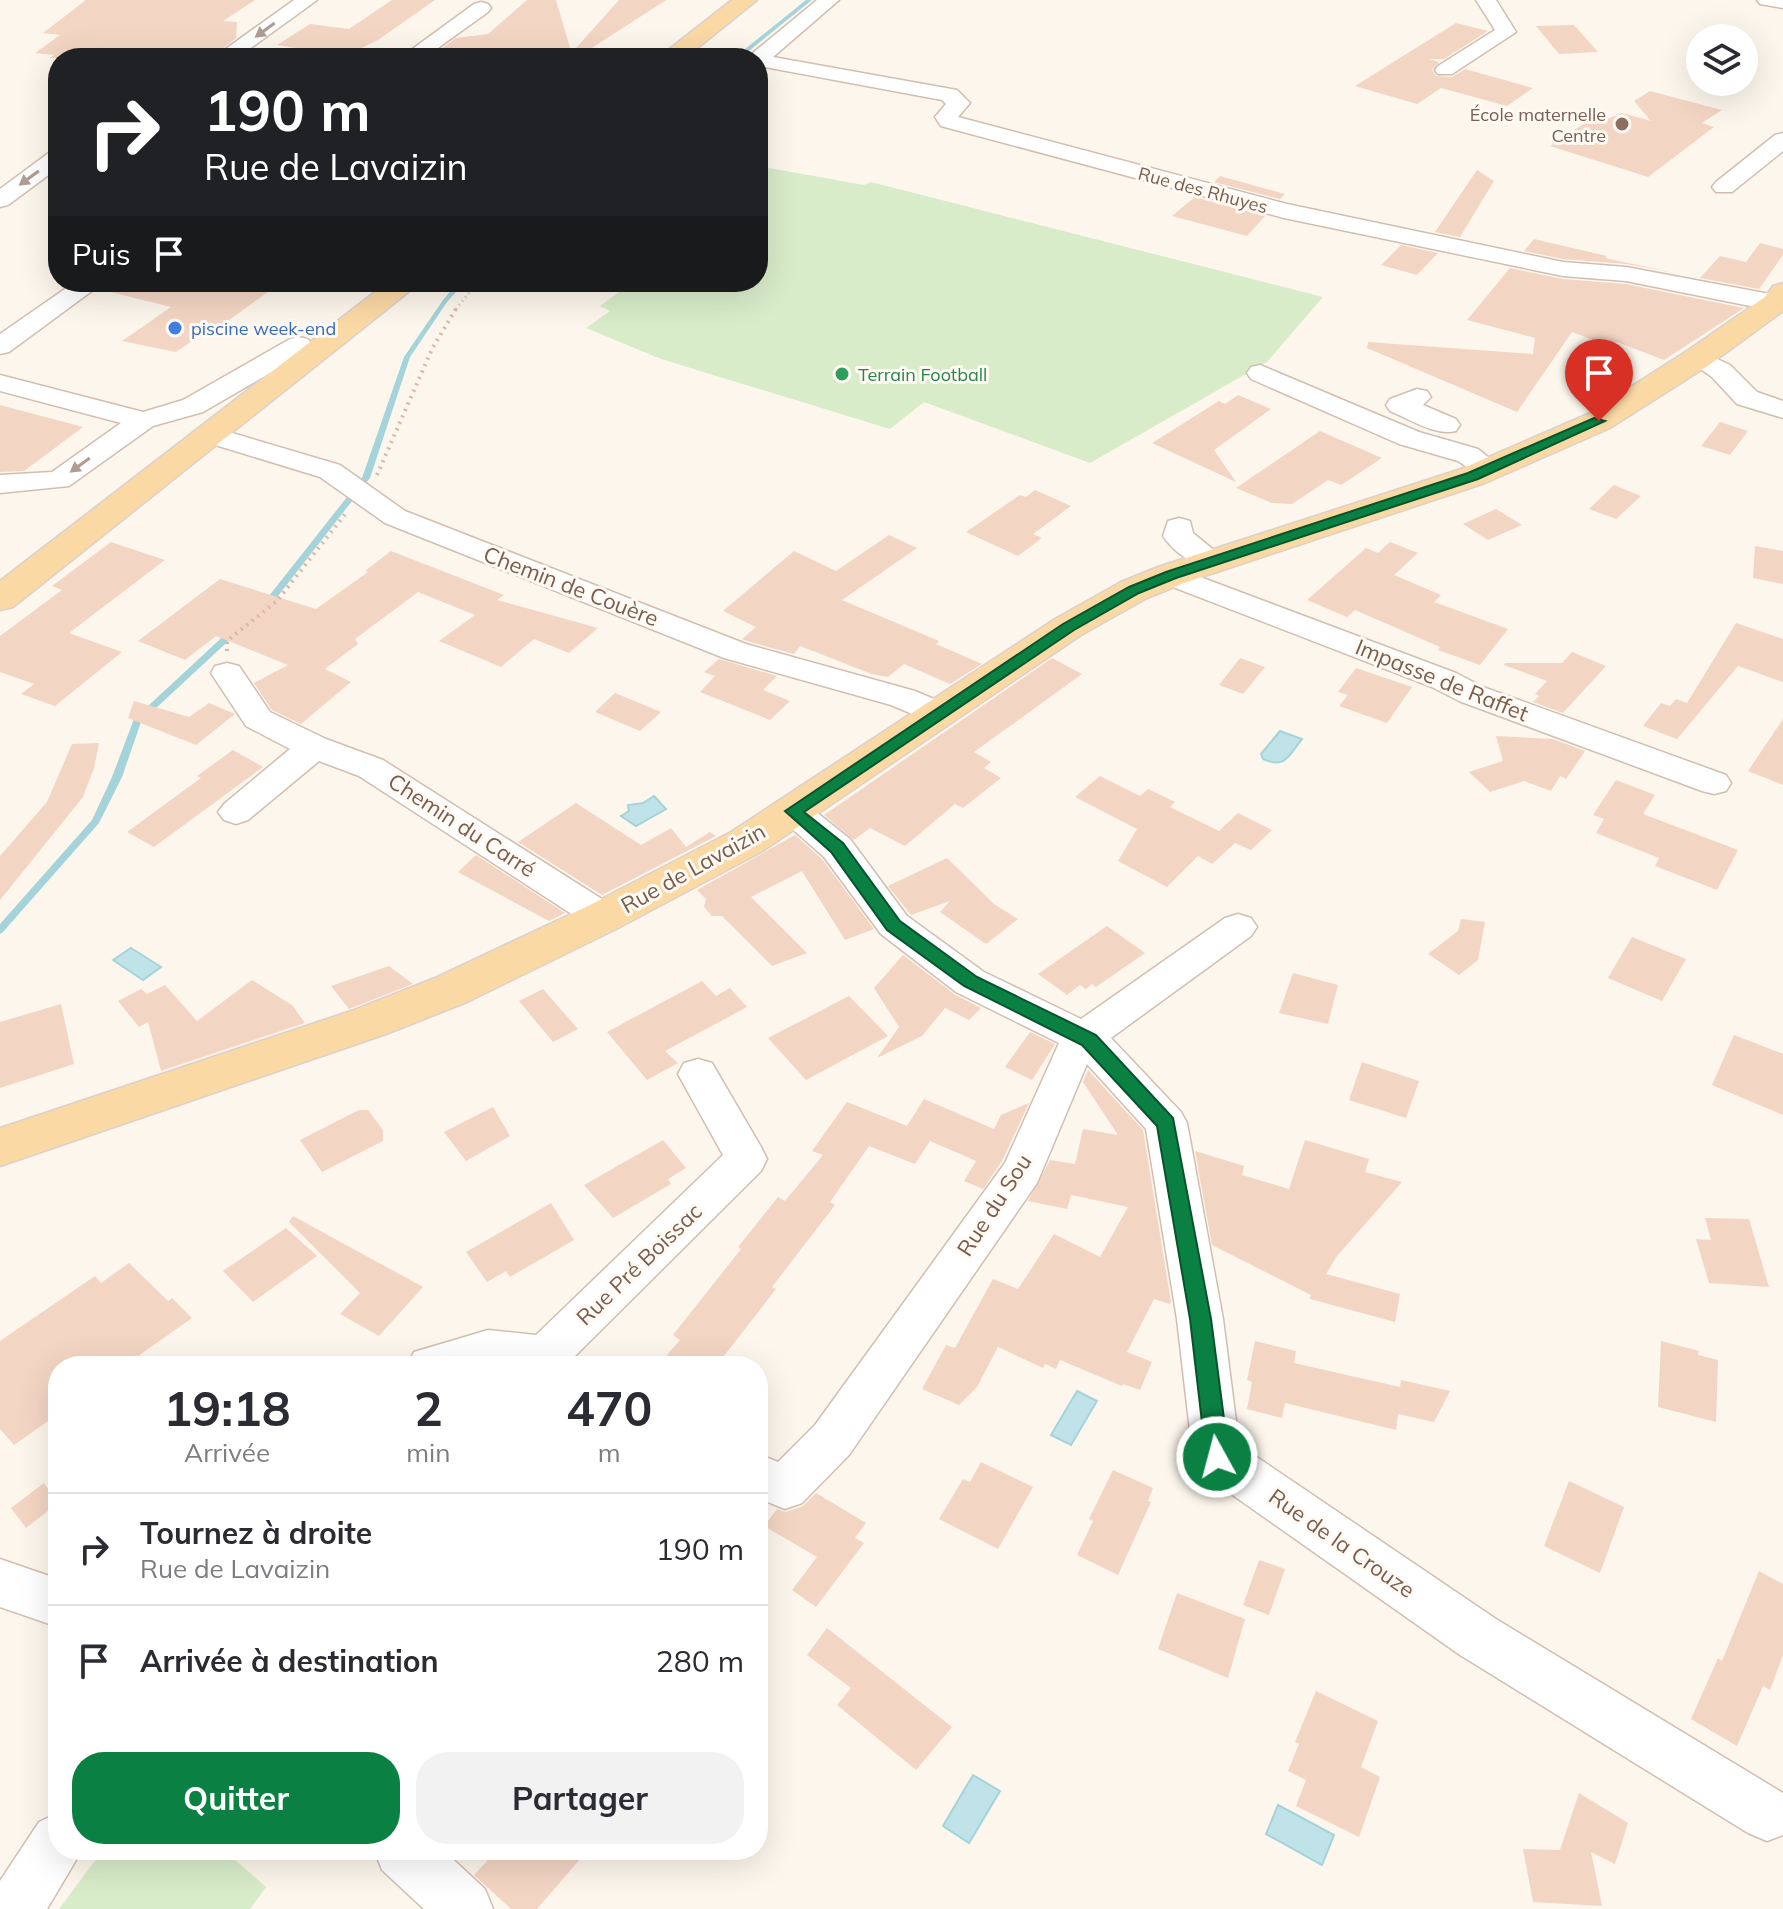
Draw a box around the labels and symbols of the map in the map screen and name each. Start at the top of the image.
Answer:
one-way arrow [255,22,276,37]
place label: École maternelle Centre [1470,103,1606,147]
marker: École maternelle Centre [1613,115,1631,133]
street label: Rue des Rhuyes [1136,162,1270,218]
one-way arrow [19,170,39,186]
place label: piscine week-end [191,317,336,340]
marker: piscine week-end [166,319,184,337]
pin [1565,339,1633,421]
place label: Terrain Football [858,363,987,386]
marker: Terrain Football [833,365,851,383]
one-way arrow [70,457,90,473]
street label: Chemin de Couère [479,540,663,632]
street label: Impasse de Raffet [1351,633,1533,728]
street label: Chemin du Carré [383,767,541,883]
street label: Rue de Lavaizin [616,817,770,919]
street label: Rue du Sou [951,1149,1037,1261]
street label: Rue Pré Boissac [570,1197,708,1331]
position arrow [1175,1415,1259,1499]
street label: Rue de la Crouze [1264,1482,1420,1604]

